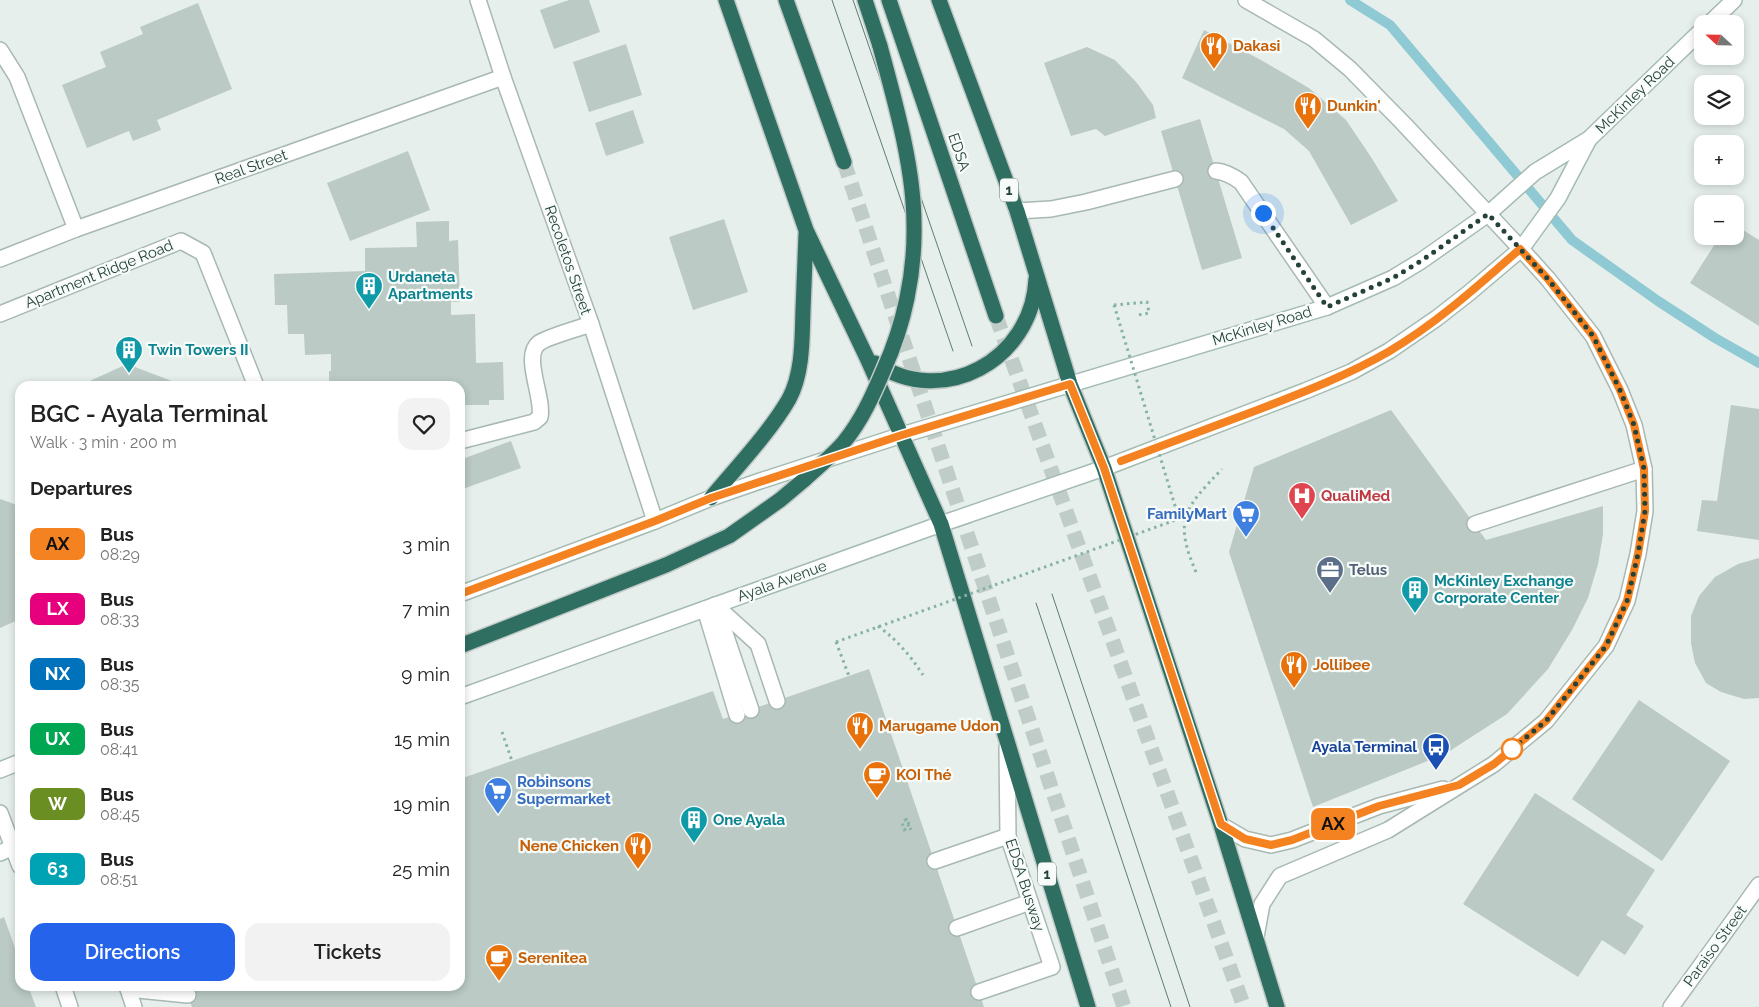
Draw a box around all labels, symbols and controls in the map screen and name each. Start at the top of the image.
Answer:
north arrow [1694,15,1744,65]
map controls [1694,15,1744,245]
restaurant icon: Dakasi [1199,31,1229,70]
place label: Dakasi [1233,37,1280,55]
street label: McKinley Road [1592,53,1678,137]
button: layers [1694,75,1744,125]
restaurant icon: Dunkin' [1293,91,1323,130]
place label: Dunkin' [1327,97,1381,115]
street label: EDSA [944,131,974,173]
button: + [1694,135,1744,185]
street label: Real Street [212,146,290,188]
road number: 1 [1000,178,1018,202]
button: − [1694,195,1744,245]
your location [1251,201,1276,226]
street label: Recoletos Street [541,203,595,317]
street label: Apartment Ridge Road [22,236,176,312]
place label: Urdaneta Apartments [388,268,473,303]
building icon: Urdaneta Apartments [354,271,384,310]
street label: McKinley Road [1210,302,1314,350]
building icon: Twin Towers II [114,335,144,374]
place label: Twin Towers II [148,341,248,359]
button: heart [398,398,450,450]
text: BGC - Ayala Terminal [30,399,267,428]
text: Walk · 3 min · 200 m [30,433,177,452]
text: Departures [30,477,132,499]
hospital icon: QualiMed [1287,481,1317,520]
place label: QualiMed [1321,487,1391,505]
supermarket icon: FamilyMart [1231,499,1261,538]
place label: FamilyMart [1147,505,1227,523]
text: Bus [100,523,134,545]
text: AX [46,533,69,554]
text: 3 min [402,533,450,555]
text: 08:29 [100,545,140,564]
office icon: Telus [1315,555,1345,594]
street label: Ayala Avenue [735,556,829,606]
place label: Telus [1349,561,1387,579]
place label: McKinley Exchange Corporate Center [1434,572,1574,607]
building icon: McKinley Exchange Corporate Center [1400,575,1430,614]
text: Bus [100,588,134,610]
text: LX [46,598,69,619]
text: 7 min [402,598,450,620]
text: 08:33 [100,610,139,629]
restaurant icon: Jollibee [1279,650,1309,689]
text: Bus [100,653,134,675]
place label: Jollibee [1313,656,1370,674]
text: NX [45,663,70,684]
text: 9 min [401,663,450,685]
text: 08:35 [100,675,140,694]
restaurant icon: Marugame Udon [845,711,875,750]
place label: Marugame Udon [879,717,999,735]
text: Bus [100,718,134,740]
text: UX [45,728,70,749]
text: 15 min [394,728,450,750]
bus stop icon: Ayala Terminal [1421,732,1451,771]
place label: Ayala Terminal [1311,738,1417,756]
unlabelled marker [1501,738,1523,760]
text: 08:41 [100,740,138,759]
cafe icon: KOI Thé [862,760,892,799]
place label: KOI Thé [896,766,952,784]
place label: Robinsons Supermarket [517,773,611,808]
supermarket icon: Robinsons Supermarket [483,776,513,815]
text: Bus [100,783,134,805]
text: W [48,793,67,814]
text: 19 min [393,793,450,815]
text: 08:45 [100,805,140,824]
building icon: One Ayala [679,805,709,844]
line badge: AX [1310,808,1356,840]
place label: One Ayala [713,811,785,829]
text: AX [1321,813,1345,834]
restaurant icon: Nene Chicken [623,831,653,870]
street label: EDSA Busway [1002,836,1048,934]
place label: Nene Chicken [519,837,619,855]
text: Bus [100,848,134,870]
text: 63 [47,858,68,879]
text: 25 min [392,858,450,880]
road number: 1 [1038,862,1056,886]
text: 08:51 [100,870,138,889]
street label: Paraiso Street [1680,902,1750,990]
button: Directions [30,923,235,981]
button: Tickets [245,923,450,981]
cafe icon: Serenitea [484,943,514,982]
place label: Serenitea [518,949,587,967]

